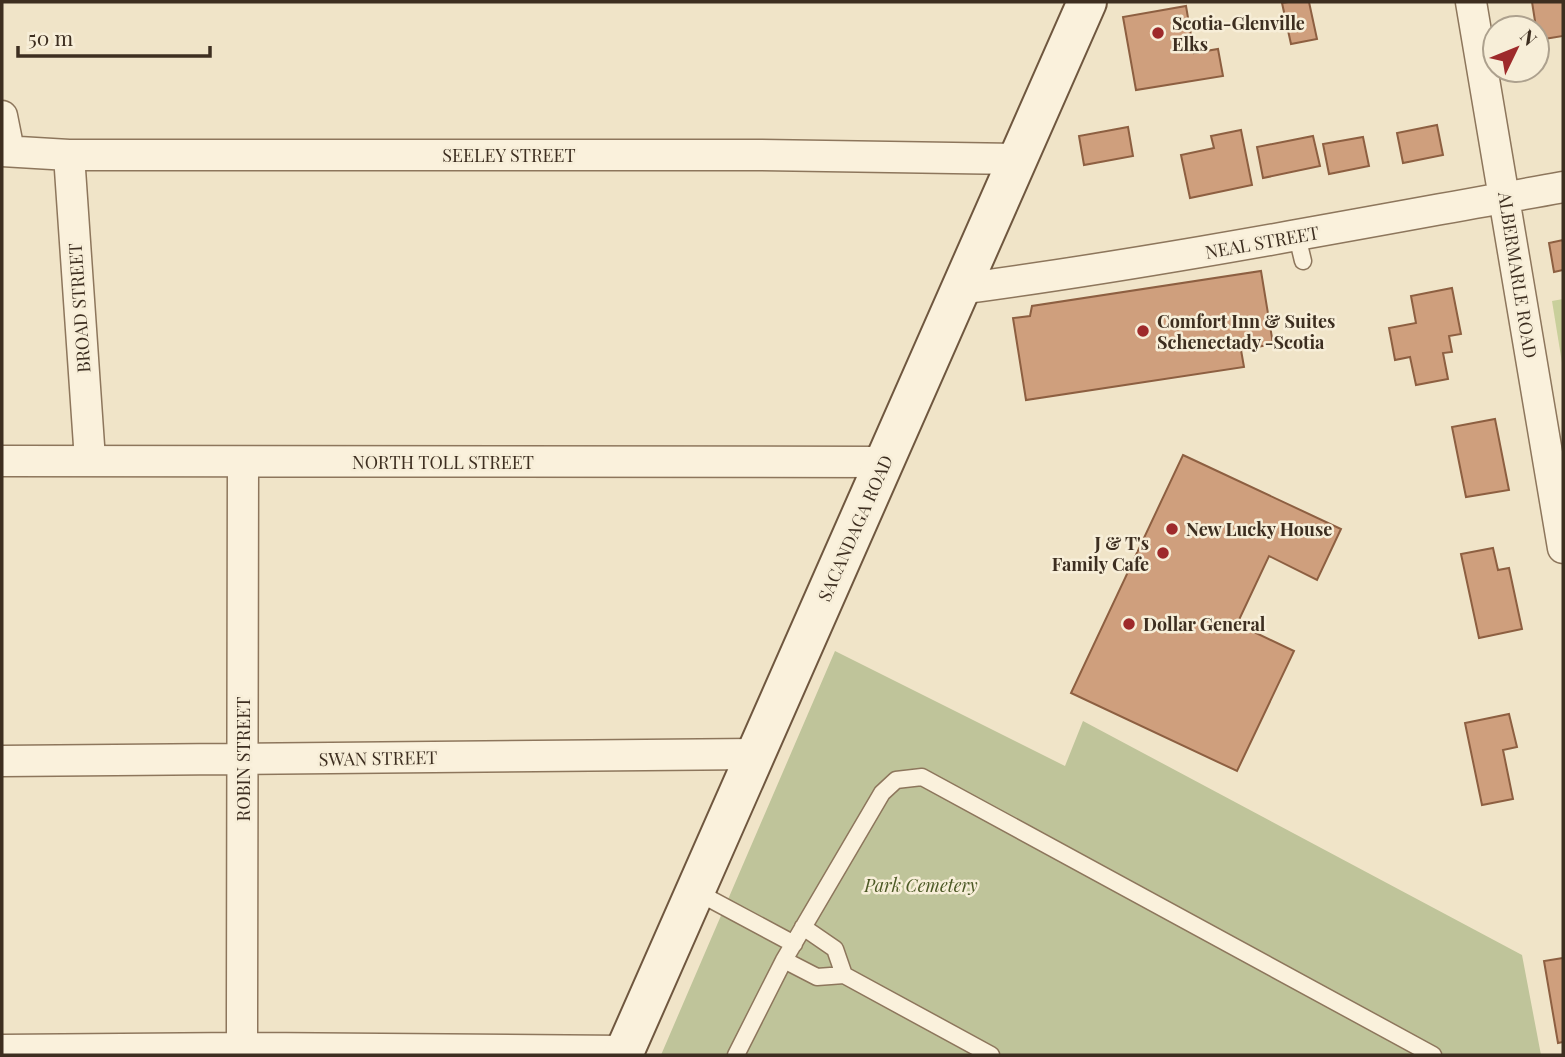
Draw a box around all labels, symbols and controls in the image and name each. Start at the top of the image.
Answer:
place label: Scotia-Glenville Elks [1172,11,1305,56]
scale bar [18,14,210,58]
north arrow [1481,14,1551,84]
text: 50 m [28,23,74,51]
text: N [1515,23,1544,51]
marker: Scotia-Glenville Elks [1150,25,1166,41]
street label: SEELEY STREET [442,143,576,167]
street label: ALBERMARLE ROAD [1493,189,1543,360]
street label: NEAL STREET [1203,220,1321,264]
street label: BROAD STREET [62,242,96,374]
place label: Comfort Inn & Suites Schenectady -Scotia [1157,309,1335,354]
marker: Comfort Inn & Suites Schenectady -Scotia [1135,323,1151,339]
street label: NORTH TOLL STREET [352,450,534,474]
street label: SACANDAGA ROAD [812,451,898,605]
place label: New Lucky House [1186,517,1332,541]
marker: New Lucky House [1164,521,1180,537]
place label: J & T's Family Cafe [1052,531,1149,576]
marker: J & T's Family Cafe [1155,545,1171,561]
place label: Dollar General [1143,612,1266,636]
marker: Dollar General [1121,616,1137,632]
street label: ROBIN STREET [231,697,255,821]
street label: SWAN STREET [318,745,438,771]
park label: Park Cemetery [863,873,978,897]

